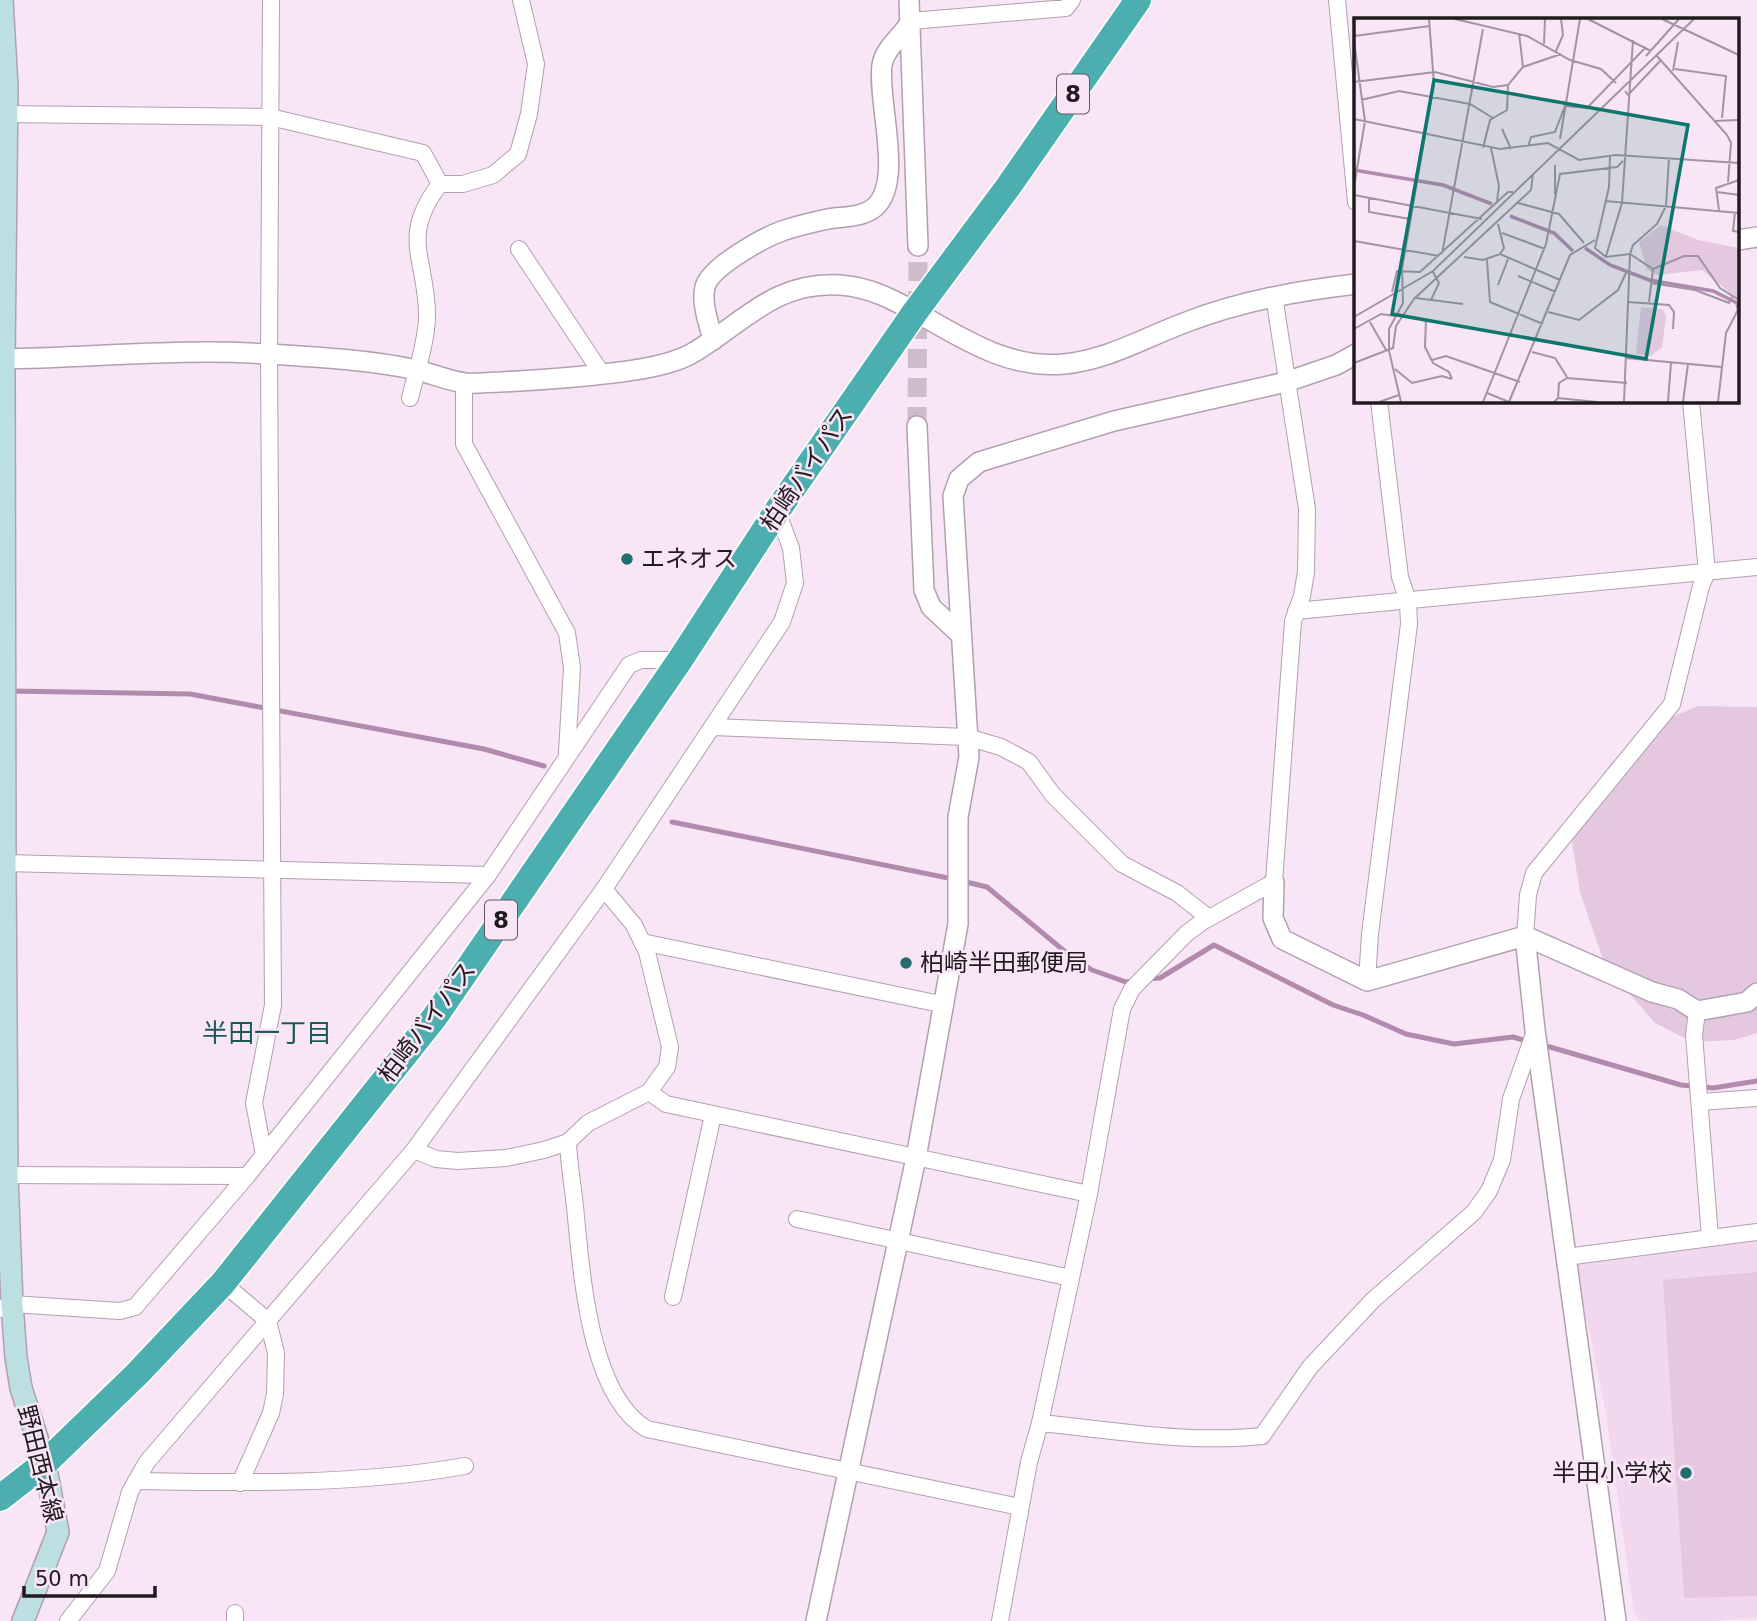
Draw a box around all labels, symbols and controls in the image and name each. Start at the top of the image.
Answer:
inset map [1354,18,1740,402]
road number: 8 [1057,74,1089,114]
street label: 柏崎バイパス [755,402,859,536]
place label: エネオス [641,545,737,573]
marker: エネオス [619,551,635,567]
road number: 8 [485,900,517,939]
place label: 柏崎半田郵便局 [920,949,1088,977]
marker: 柏崎半田郵便局 [898,955,914,971]
street label: 柏崎バイパス [373,956,481,1088]
district label: 半田一丁目 [202,1018,332,1048]
street label: 野田西本線 [12,1402,68,1526]
place label: 半田小学校 [1552,1459,1672,1487]
marker: 半田小学校 [1678,1465,1694,1481]
scale bar [24,1554,156,1598]
text: 50 m [35,1567,89,1591]

